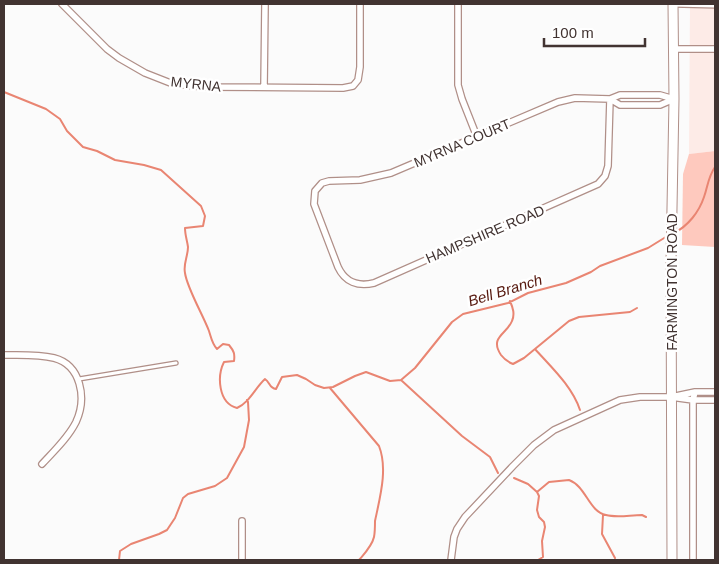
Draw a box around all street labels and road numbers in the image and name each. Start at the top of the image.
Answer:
street label: MYRNA [170,73,223,95]
street label: MYRNA COURT [411,115,513,171]
street label: HAMPSHIRE ROAD [423,202,547,266]
street label: FARMINGTON ROAD [664,213,680,351]

